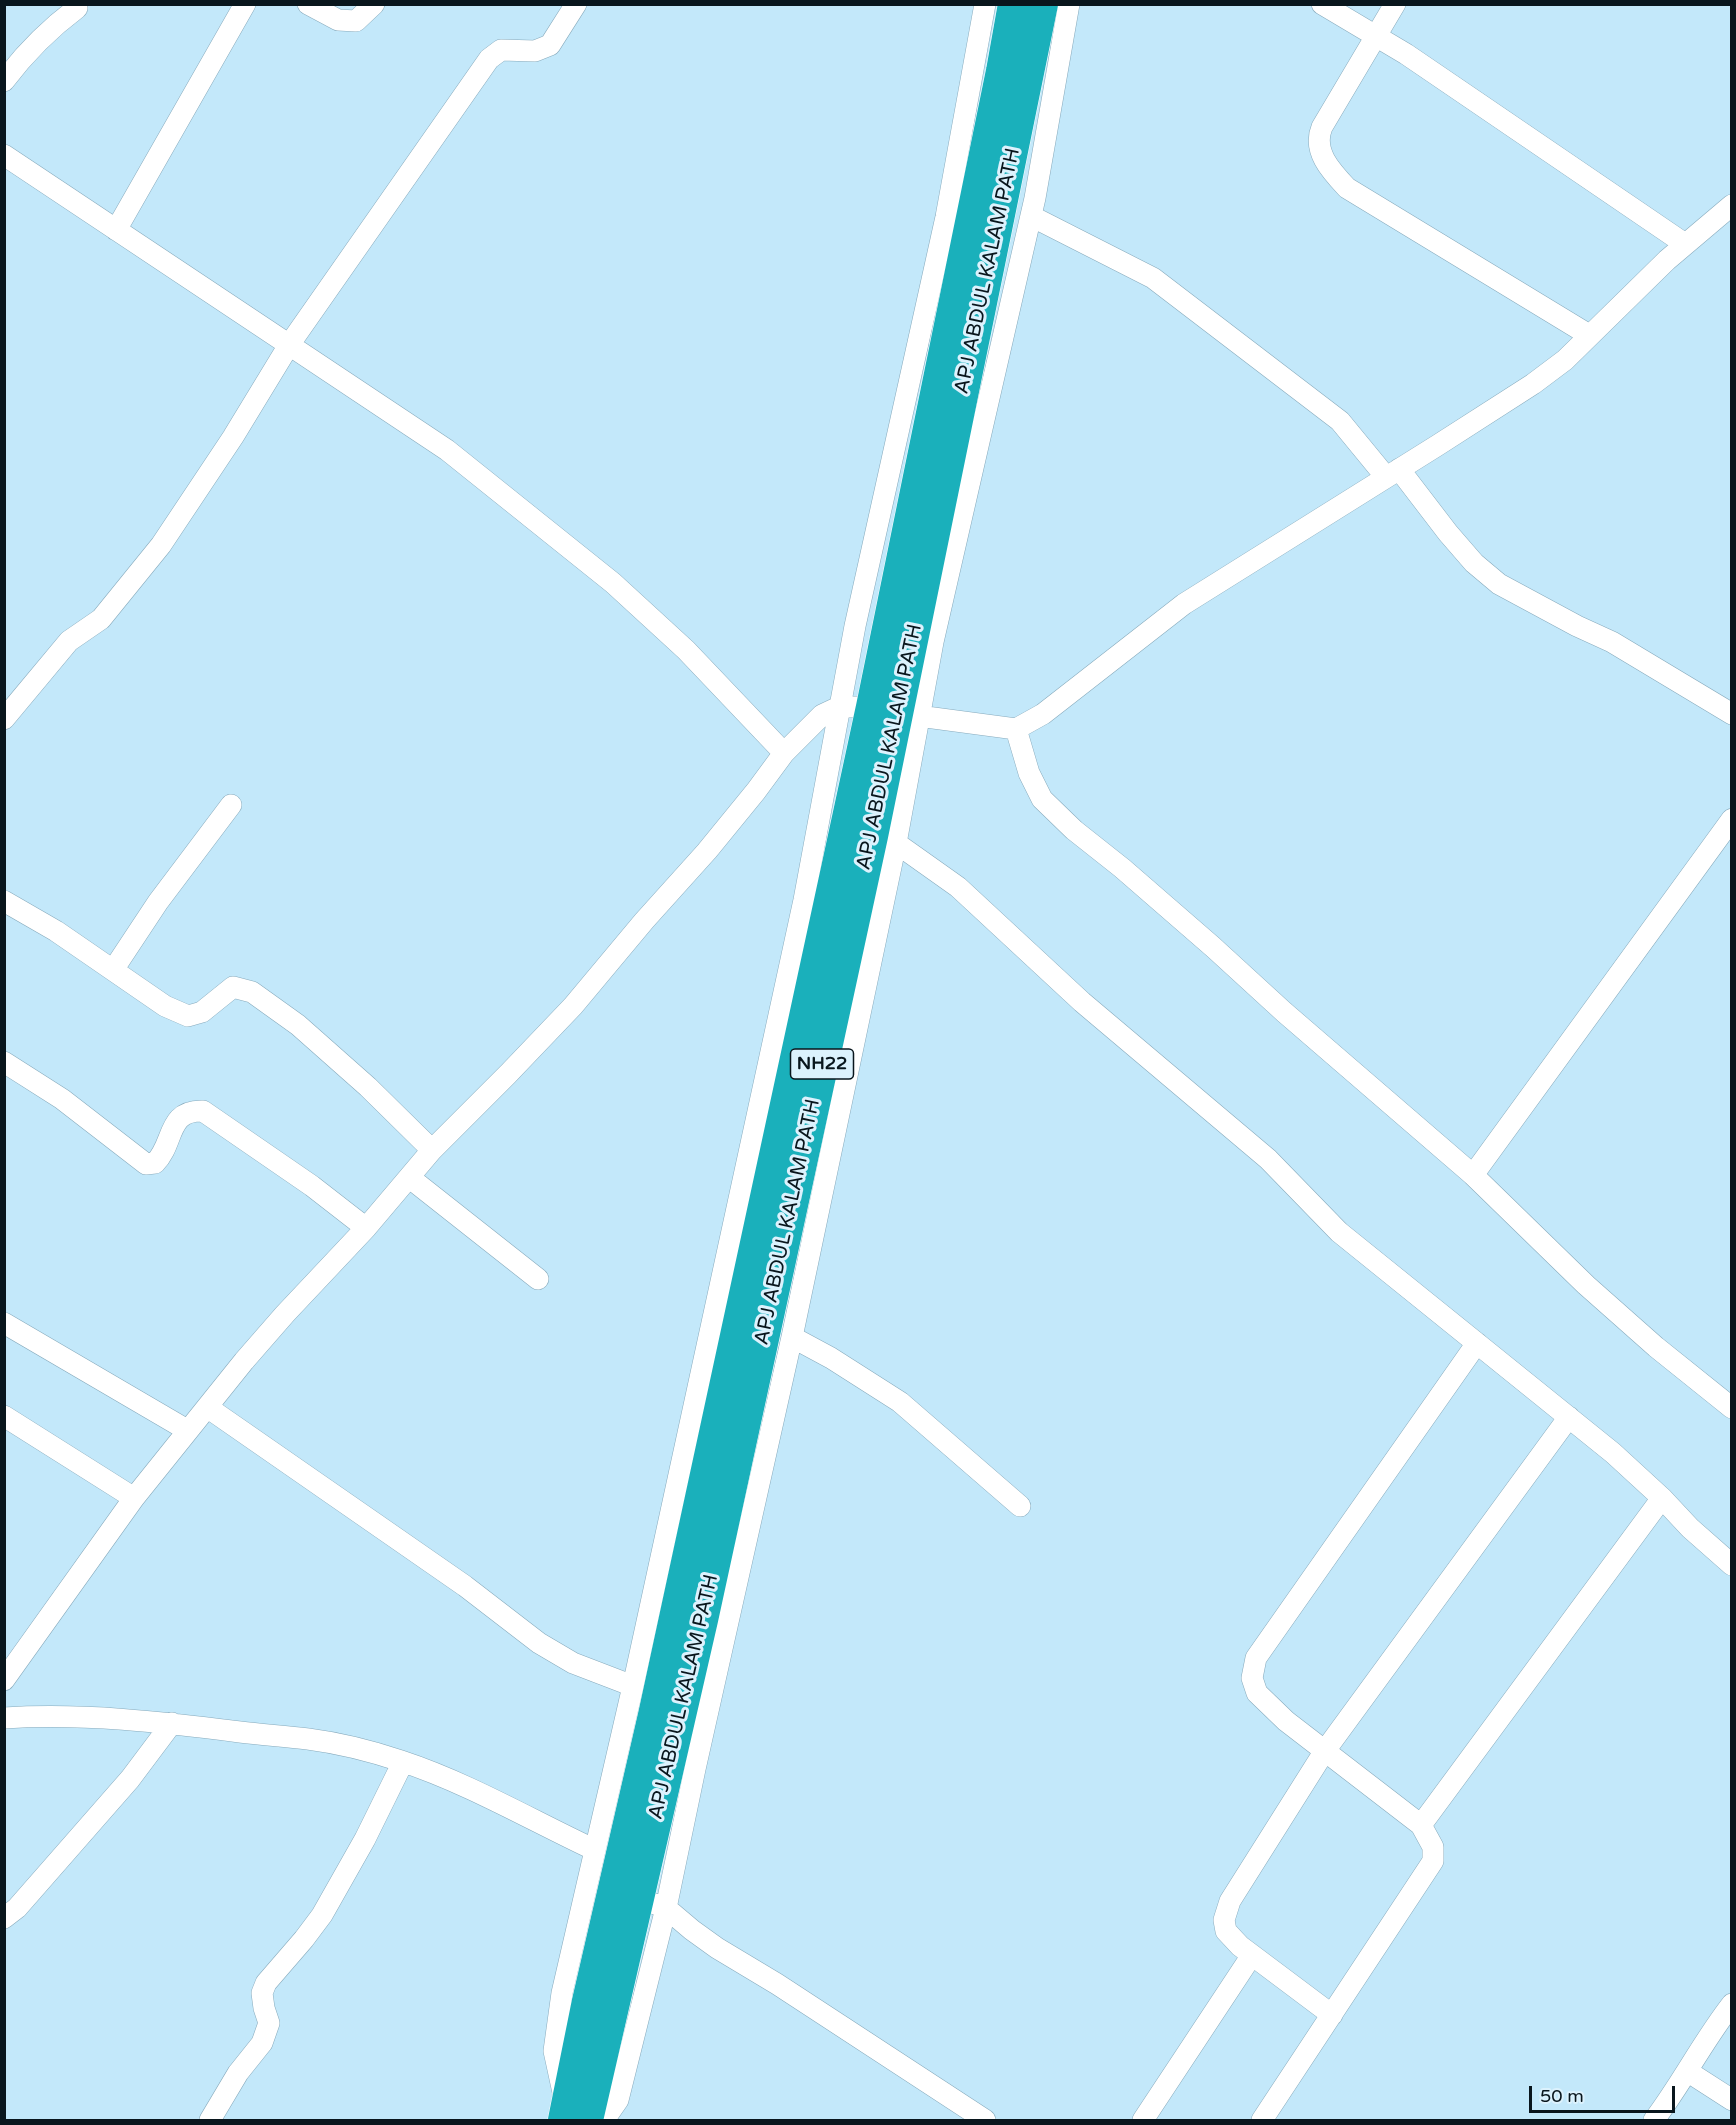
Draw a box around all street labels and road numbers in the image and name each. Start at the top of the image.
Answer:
street label: APJ ABDUL KALAM PATH [950,146,1026,396]
street label: APJ ABDUL KALAM PATH [852,622,928,872]
road number: NH22 [790,1049,854,1079]
street label: APJ ABDUL KALAM PATH [750,1097,826,1347]
street label: APJ ABDUL KALAM PATH [644,1572,724,1822]

